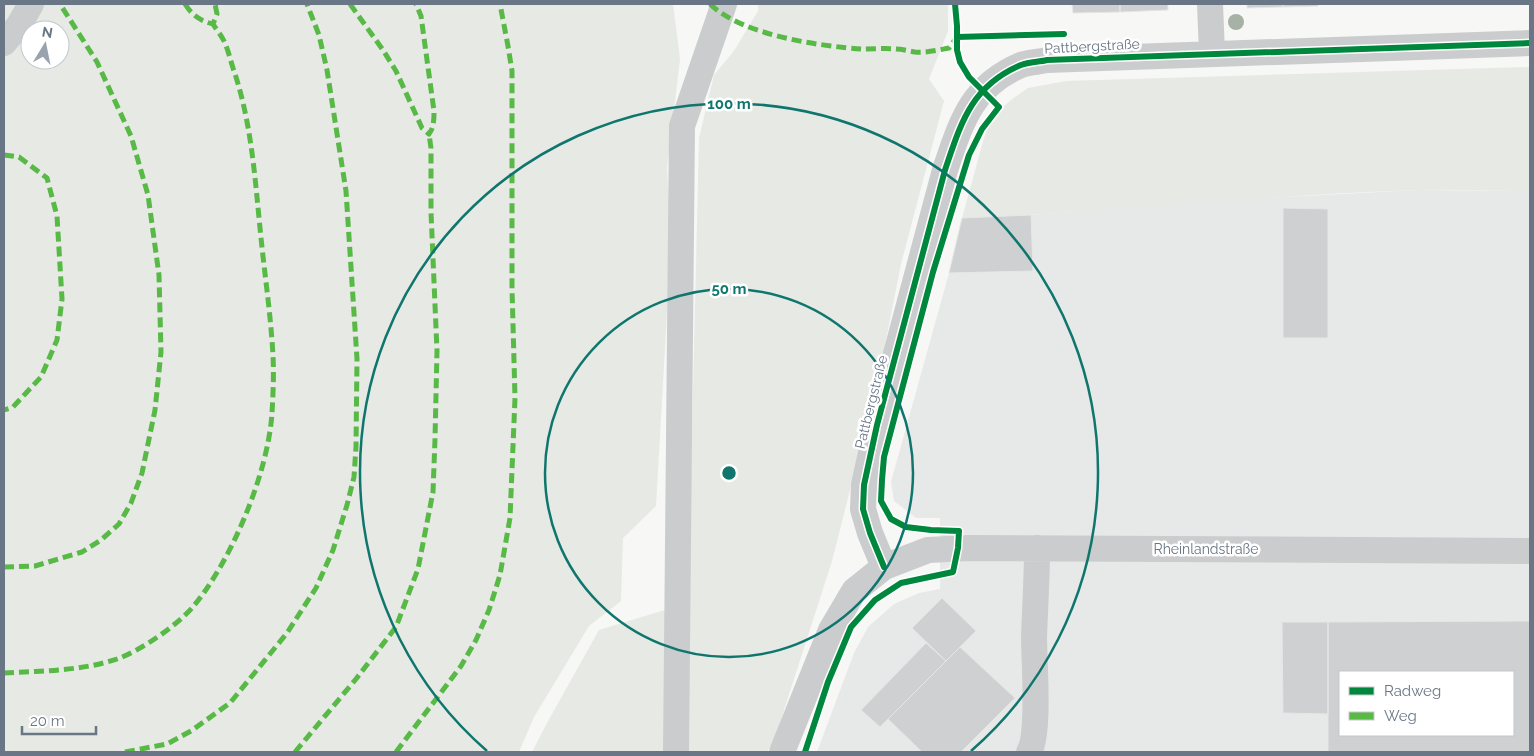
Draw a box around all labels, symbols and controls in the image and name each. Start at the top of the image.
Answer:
north arrow [20,20,70,70]
text: N [41,23,54,41]
street label: Pattbergstraße [1044,36,1140,56]
text: 100 m [707,95,751,113]
text: 50 m [711,280,747,298]
street label: Pattbergstraße [852,354,890,450]
centre of rings [720,464,738,482]
street label: Rheinlandstraße [1154,541,1258,557]
legend [1339,671,1514,736]
text: Radweg [1384,682,1441,700]
scale bar [22,704,96,736]
text: Weg [1384,707,1417,725]
text: 20 m [30,712,65,730]

